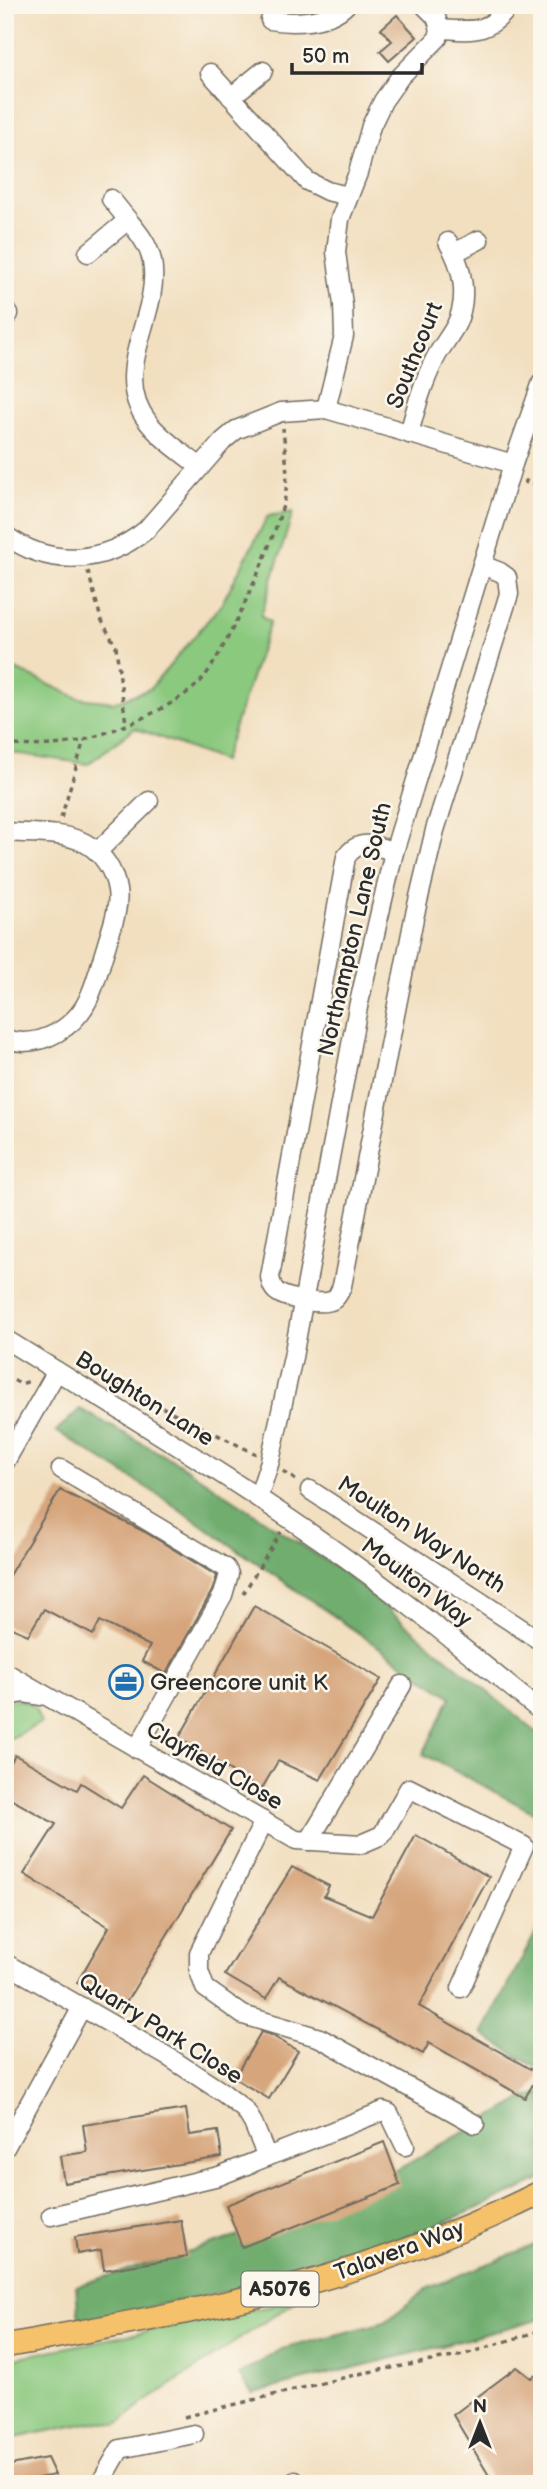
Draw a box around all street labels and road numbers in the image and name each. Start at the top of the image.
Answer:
street label: Southcourt [381,298,449,413]
street label: Northampton Lane South [312,800,398,1059]
street label: Boughton Lane [70,1345,219,1453]
street label: Moulton Way North [332,1469,512,1599]
street label: Moulton Way [356,1531,478,1633]
street label: Clayfield Close [141,1715,288,1816]
street label: Quarry Park Close [73,1967,248,2091]
street label: Talavera Way [331,2214,469,2287]
road number: A5076 [242,2272,318,2306]

